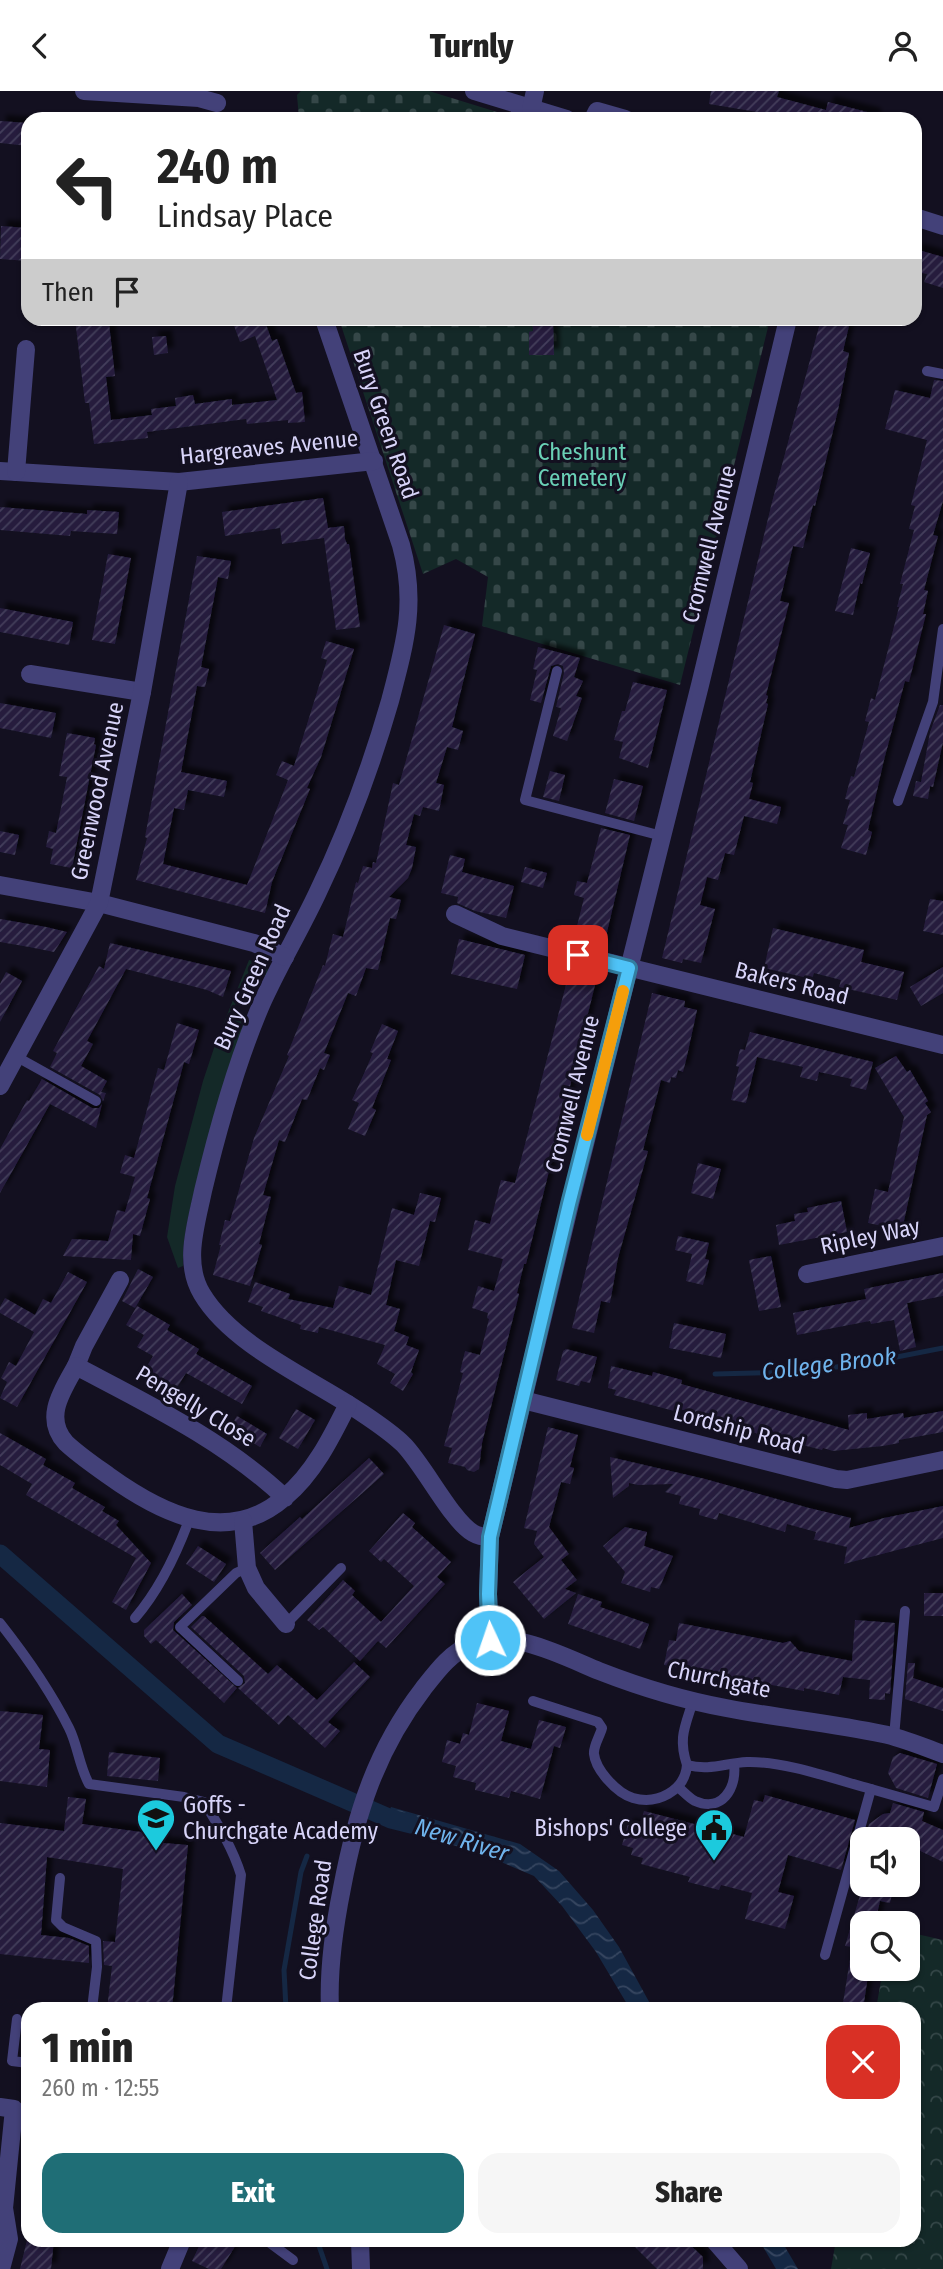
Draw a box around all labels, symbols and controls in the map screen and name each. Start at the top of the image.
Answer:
icon: back [21,27,59,65]
text: Turnly [430,27,513,65]
icon: person [884,27,922,65]
text: 240 m [157,137,278,196]
icon: left [42,140,133,231]
text: Lindsay Place [157,197,333,235]
icon: arrive [108,273,146,311]
text: Then [42,277,94,308]
street label: Bury Green Road [347,345,425,503]
street label: Hargreaves Avenue [179,424,359,470]
park label: Cheshunt Cemetery [538,438,627,492]
street label: Cromwell Avenue [676,462,742,626]
street label: Greenwood Avenue [64,699,130,883]
street label: Bury Green Road [207,900,297,1054]
pin [548,925,608,985]
icon: arrive [559,936,597,974]
street label: Bakers Road [732,955,852,1011]
street label: Cromwell Avenue [539,1012,605,1176]
street label: Ripley Way [818,1212,923,1260]
water label: College Brook [760,1342,898,1386]
street label: Pengelly Close [131,1359,261,1453]
street label: Lordship Road [670,1398,808,1460]
position arrow [453,1603,527,1677]
street label: Churchgate [665,1654,773,1704]
place label: Goffs - Churchgate Academy [183,1791,379,1845]
school or university icon: Goffs - Churchgate Academy [135,1797,177,1852]
public building icon: Bishops' College [693,1807,735,1862]
water label: New River [412,1813,513,1868]
place label: Bishops' College [534,1814,687,1842]
map controls [850,1827,920,1981]
button: sound [850,1827,920,1897]
street label: College Road [293,1858,337,1982]
button: search [850,1911,920,1981]
text: 1 min [42,2023,133,2073]
button: close [826,2025,900,2099]
text: 260 m · 12:55 [42,2074,159,2102]
button: Exit [42,2153,464,2233]
button: Share [478,2153,900,2233]

